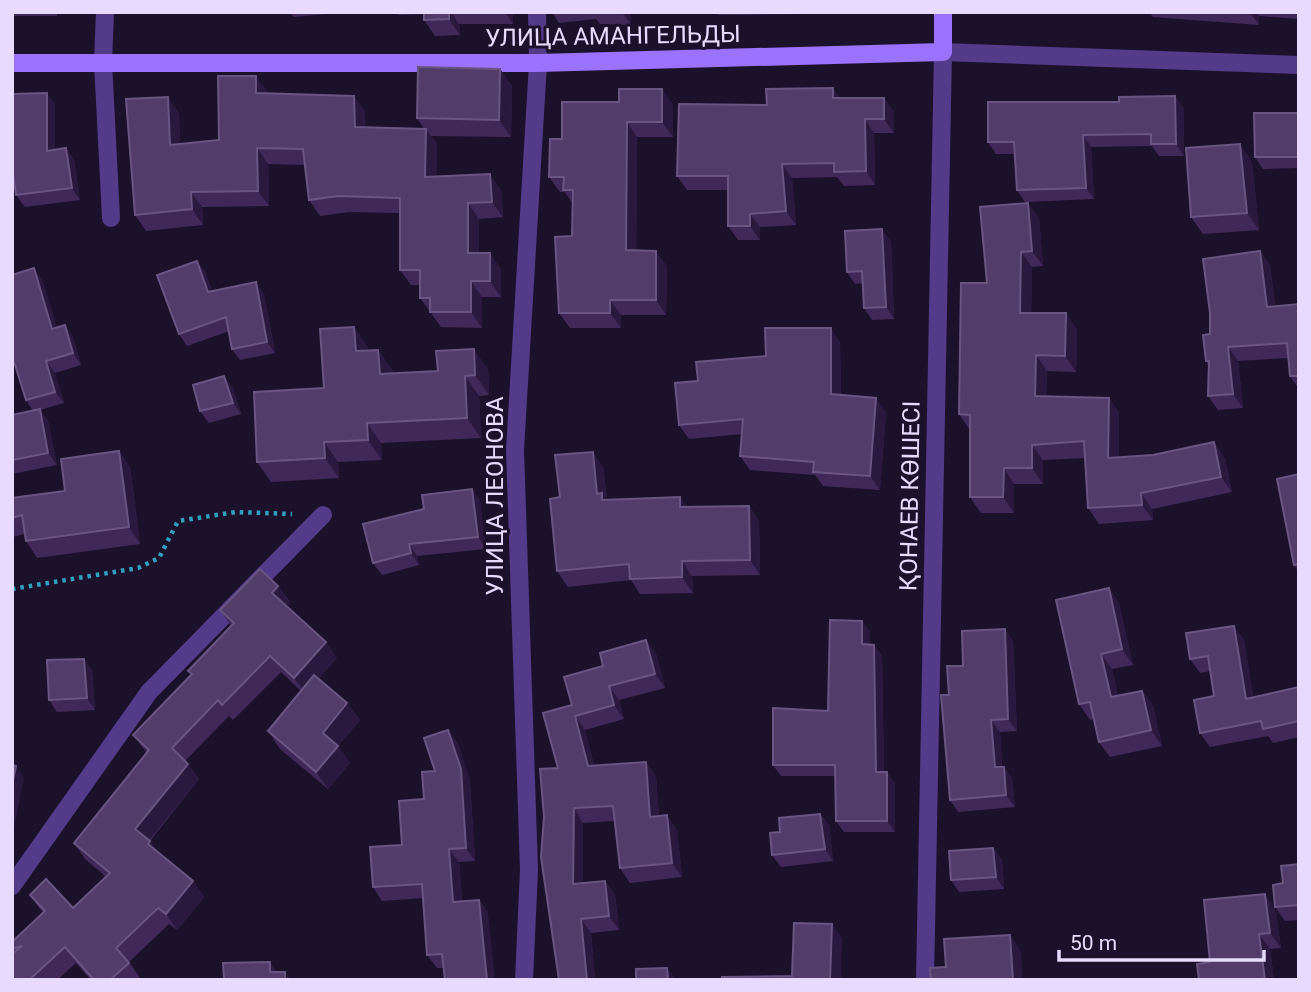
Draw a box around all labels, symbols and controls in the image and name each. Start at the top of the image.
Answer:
street label: УЛИЦА АМАНГЕЛЬДЫ [485,20,741,52]
street label: УЛИЦА ЛЕОНОВА [481,396,509,596]
street label: ҚОНАЕВ КӨШЕСІ [894,401,926,591]
scale bar [1059,918,1264,962]
text: 50 m [1070,931,1117,955]

